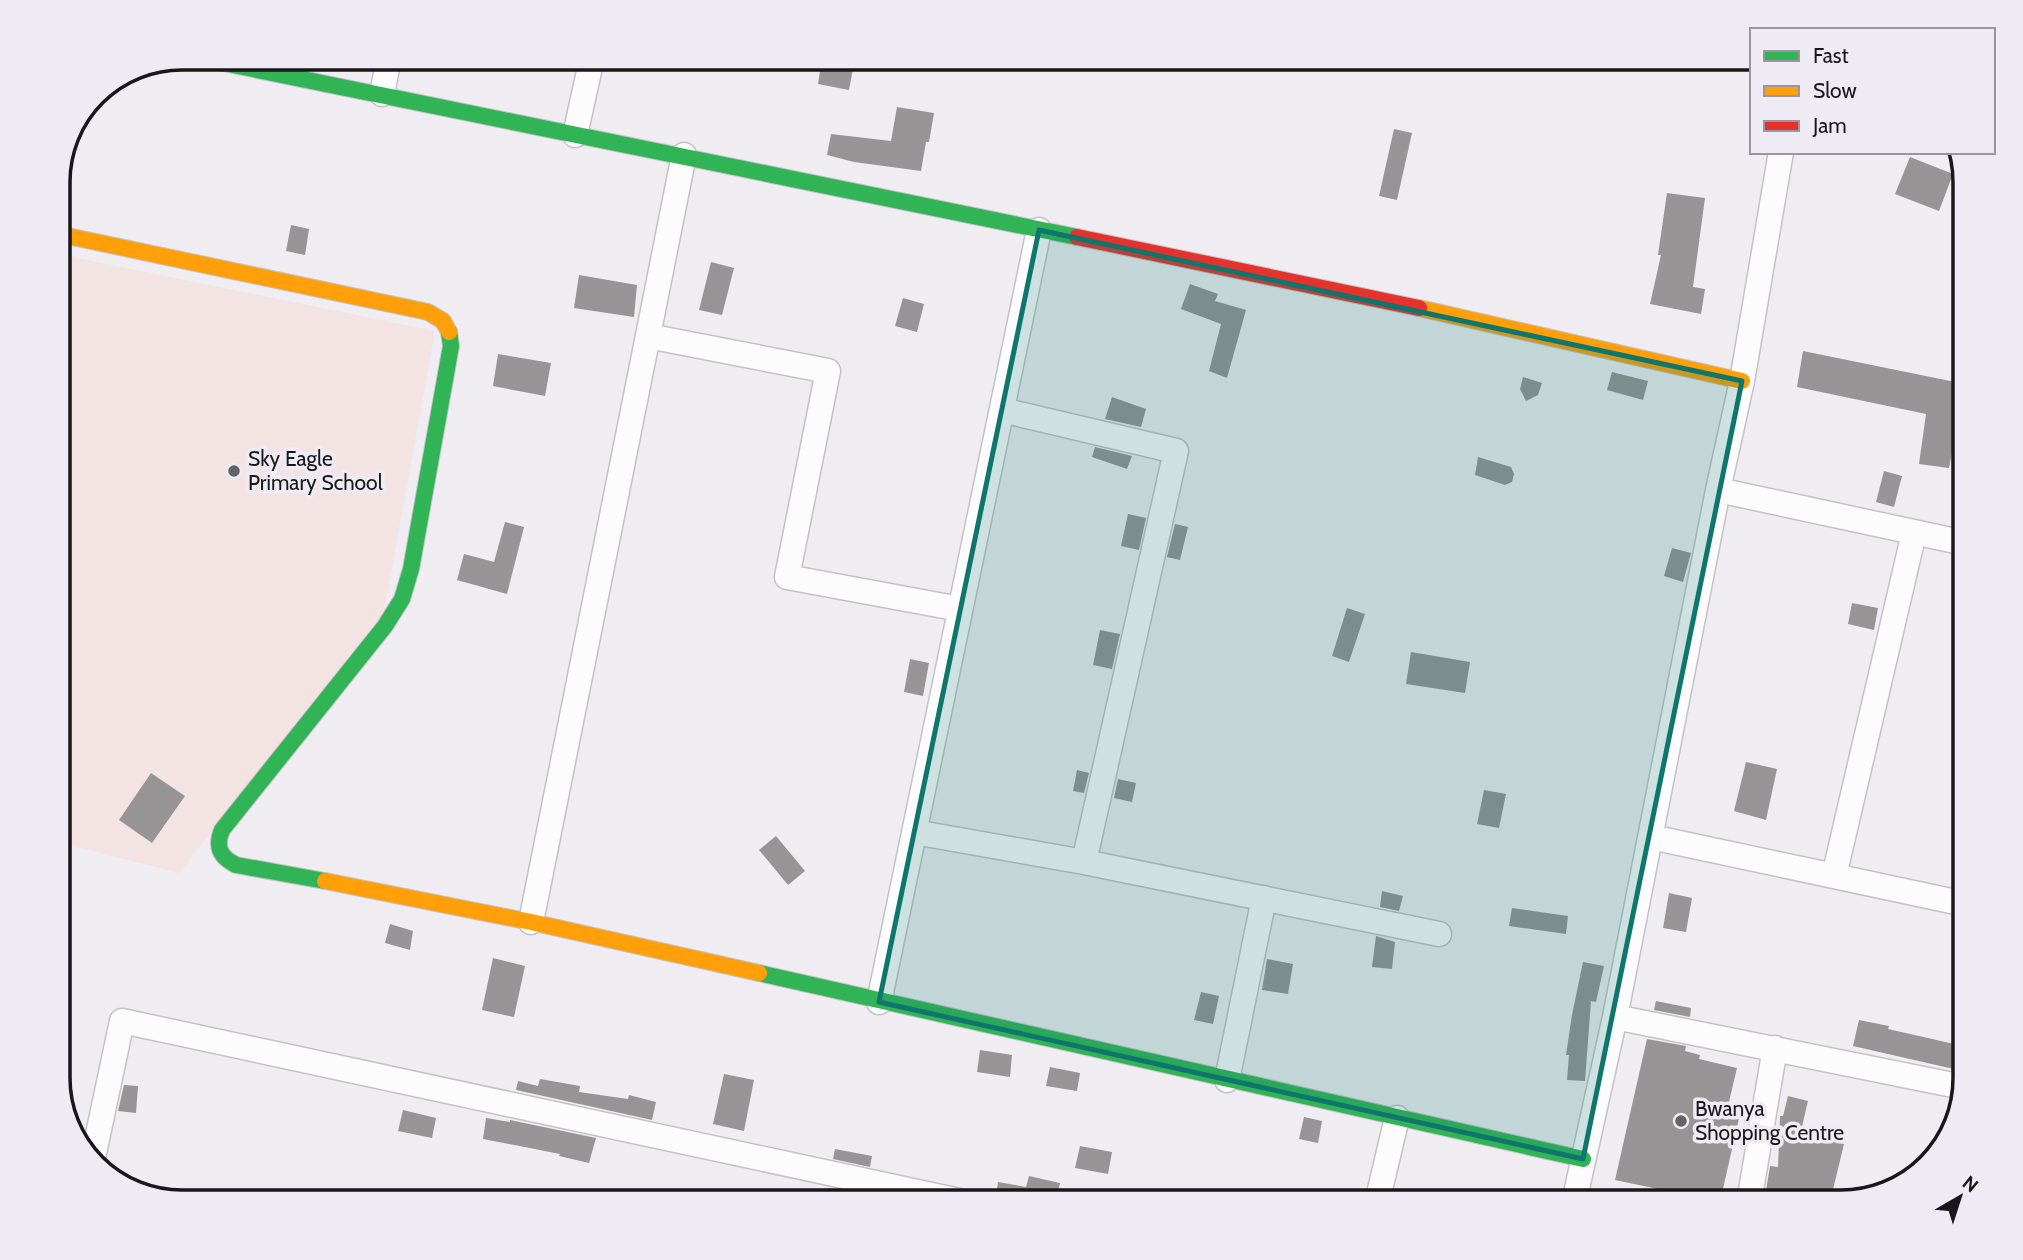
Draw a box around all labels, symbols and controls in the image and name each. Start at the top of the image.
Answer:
legend [1750,28,1995,154]
text: Fast [1813,43,1849,68]
text: Slow [1813,78,1857,103]
text: Jam [1812,113,1847,138]
place label: Sky Eagle Primary School [248,446,383,495]
marker: Sky Eagle Primary School [226,463,242,479]
place label: Bwanya Shopping Centre [1695,1096,1844,1145]
marker: Bwanya Shopping Centre [1673,1113,1689,1129]
north arrow [1925,1162,1995,1232]
text: N [1958,1171,1983,1197]

